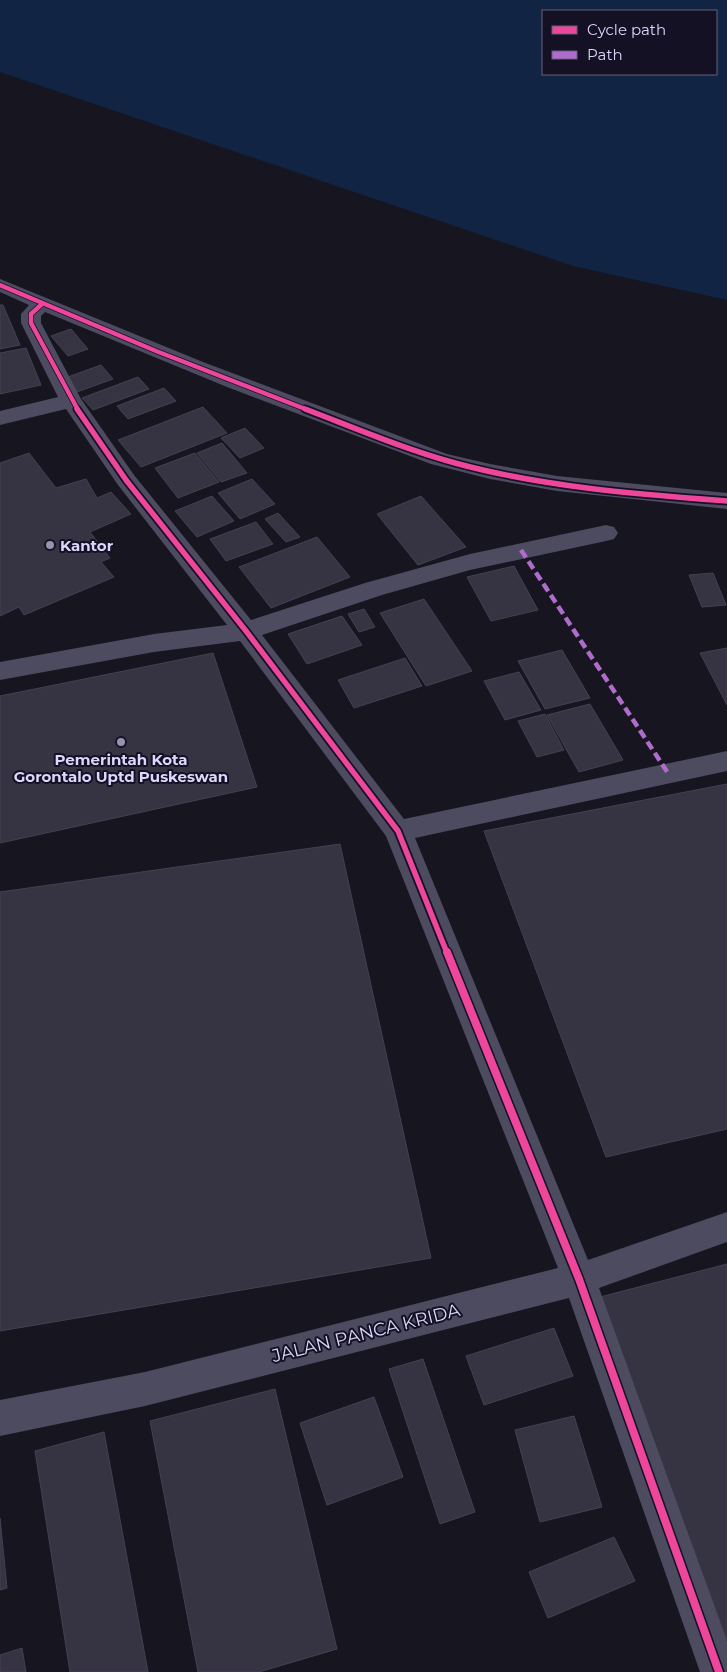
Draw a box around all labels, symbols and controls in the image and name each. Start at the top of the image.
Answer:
legend [542,10,717,75]
text: Cycle path [587,20,666,39]
text: Path [587,45,623,64]
place label: Kantor [60,536,114,555]
marker: Kantor [44,539,56,551]
marker: Pemerintah Kota Gorontalo Uptd Puskeswan [115,736,127,748]
place label: Pemerintah Kota Gorontalo Uptd Puskeswan [14,750,228,786]
street label: JALAN PANCA KRIDA [269,1299,462,1367]

